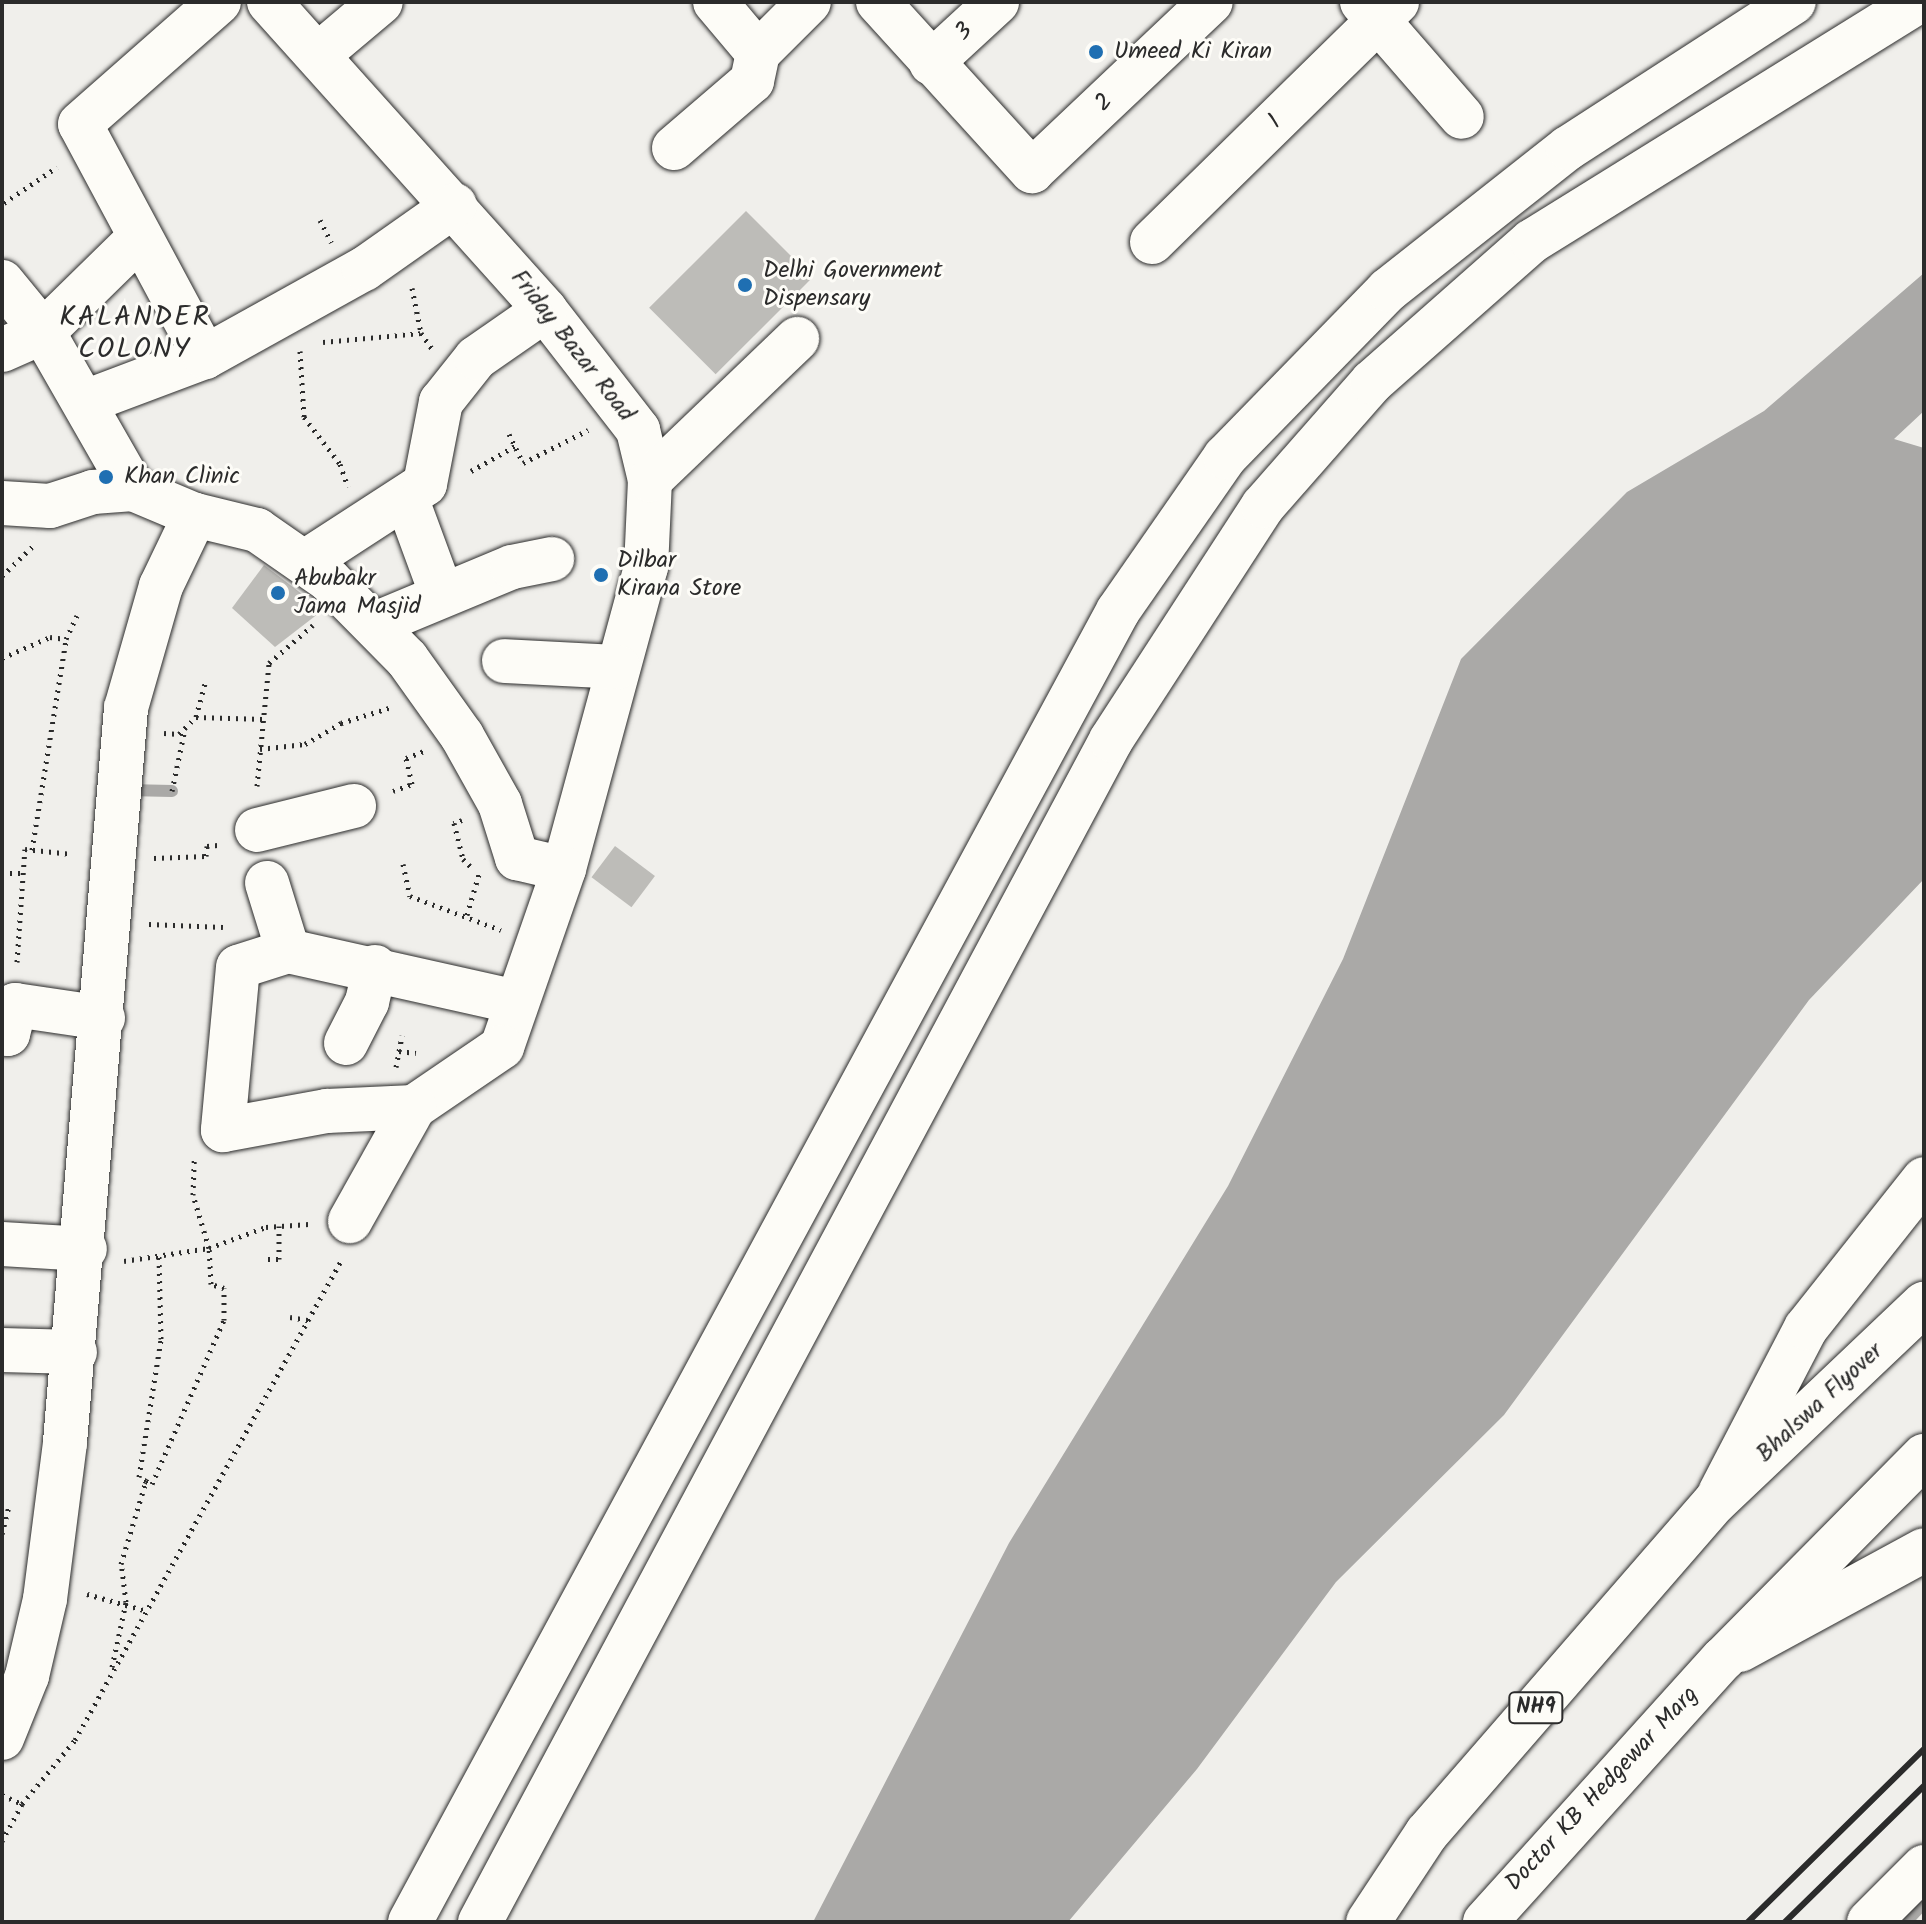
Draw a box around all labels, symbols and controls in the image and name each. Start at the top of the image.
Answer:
street label: 3 [949,17,979,47]
place label: Umeed Ki Kiran [1114,38,1272,66]
marker: Umeed Ki Kiran [1085,41,1107,63]
street label: 2 [1089,88,1119,118]
street label: 1 [1262,109,1288,135]
place label: Delhi Government Dispensary [763,257,943,313]
street label: Friday Bazar Road [504,264,640,428]
marker: Delhi Government Dispensary [734,274,756,296]
district label: KALANDER COLONY [59,301,211,367]
place label: Khan Clinic [124,463,240,491]
marker: Khan Clinic [95,466,117,488]
place label: Dilbar Kirana Store [617,547,741,603]
place label: Abubakr Jama Masjid [294,565,421,621]
marker: Dilbar Kirana Store [592,566,610,584]
marker: Abubakr Jama Masjid [269,584,287,602]
street label: Bhalswa Flyover [1751,1337,1889,1469]
street label: Doctor KB Hedgewar Marg [1500,1681,1704,1897]
road number: NH9 [1508,1690,1564,1726]

